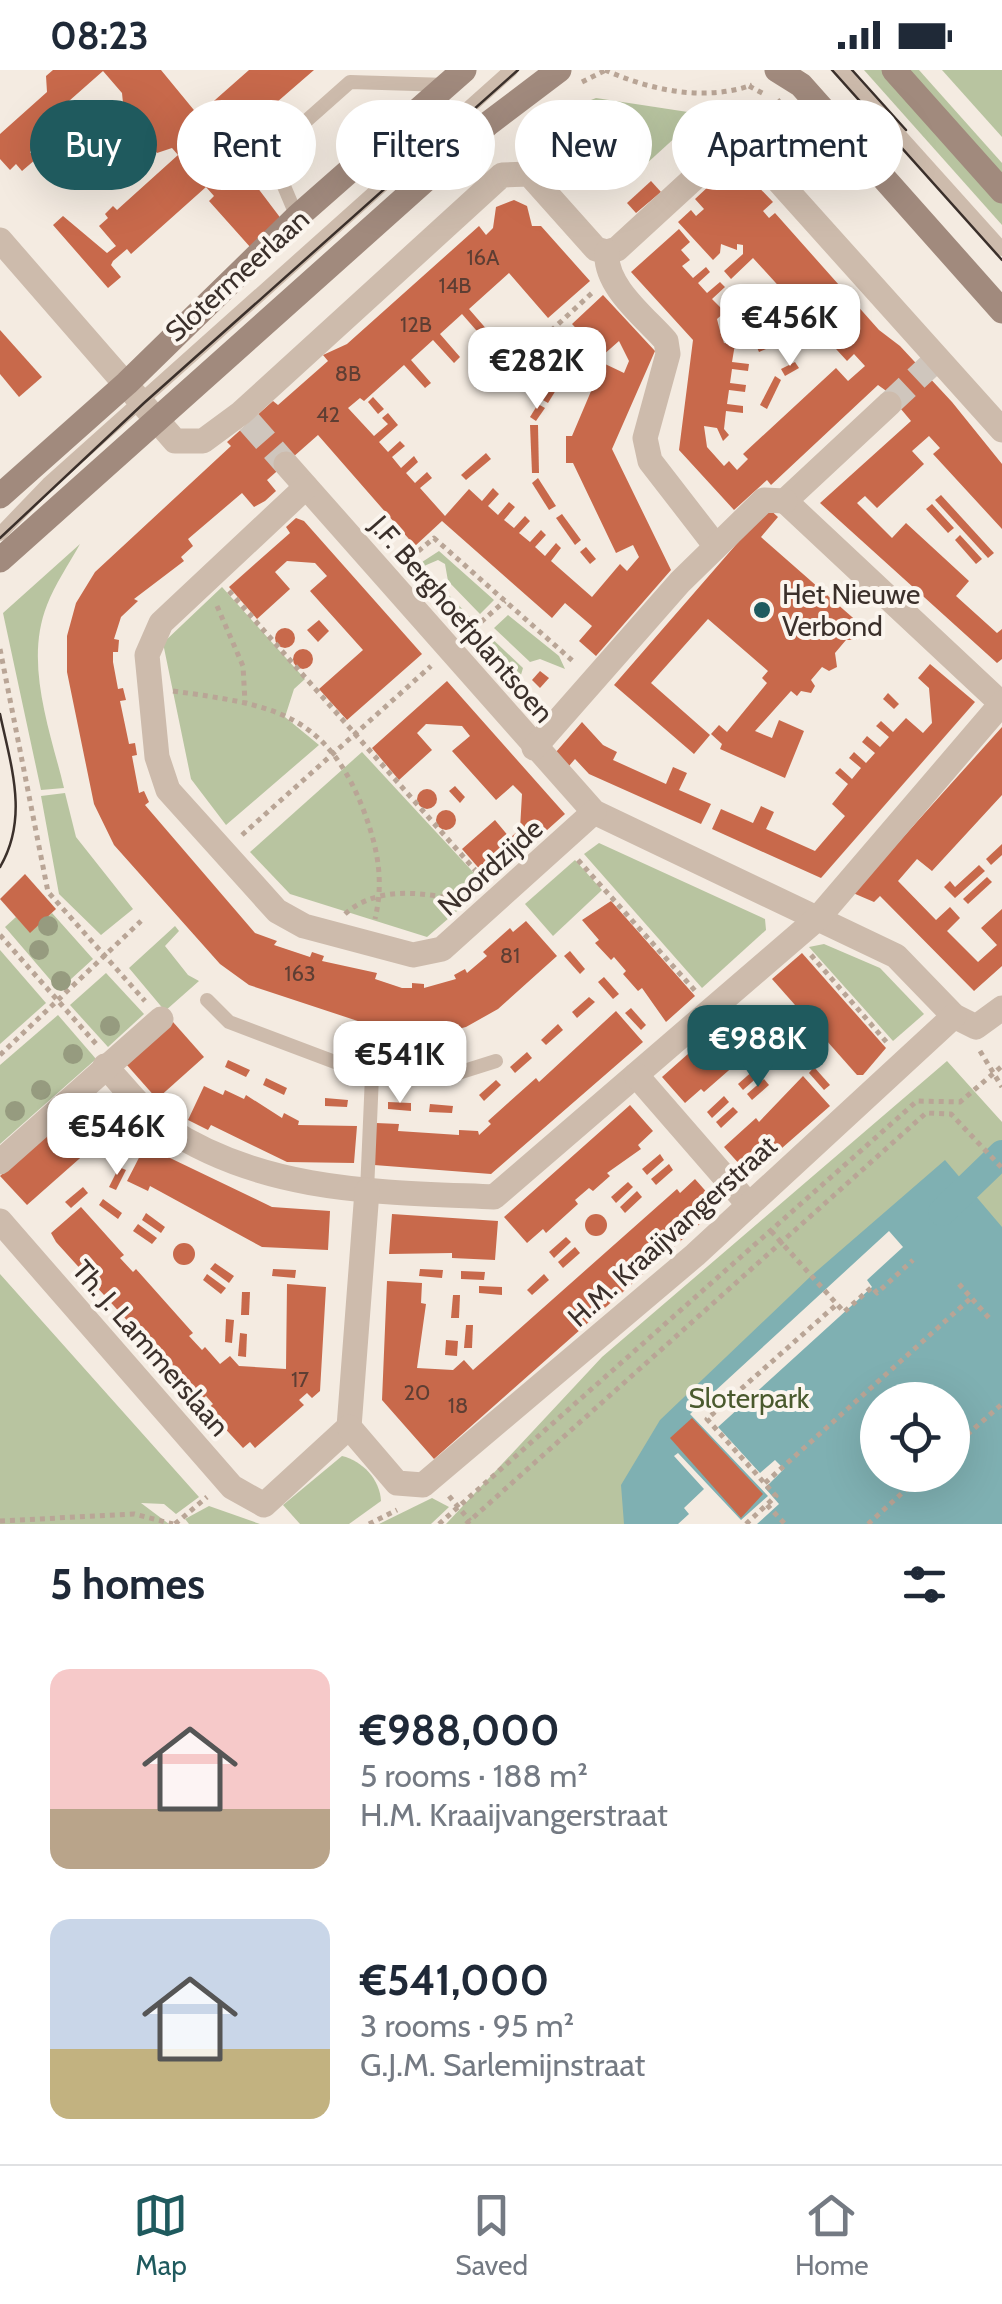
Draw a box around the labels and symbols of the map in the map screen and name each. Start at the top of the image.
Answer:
street label: Slotermeerlaan [158,202,316,348]
house number: 16A [466,244,500,271]
house number: 14B [438,272,472,299]
pin: €456K [720,284,860,369]
house number: 12B [400,311,432,338]
pin: €282K [467,327,607,412]
house number: 8B [335,360,361,387]
house number: 42 [316,401,340,428]
street label: J.F. Berghoefplantsoen [362,508,561,729]
place label: Het Nieuwe Verbond [782,577,920,643]
marker: Het Nieuwe Verbond [751,599,773,621]
street label: Noordzijde [431,811,549,923]
house number: 81 [500,942,520,969]
house number: 163 [284,960,316,987]
pin: €988K [688,1005,828,1090]
pin: €541K [330,1021,470,1106]
pin: €546K [47,1093,187,1178]
street label: H.M. Kraaijvangerstraat [561,1128,783,1334]
street label: Th. J. Lammerslaan [65,1253,237,1443]
house number: 17 [291,1366,309,1393]
house number: 20 [404,1379,430,1406]
park label: Sloterpark [689,1381,810,1415]
house number: 18 [448,1392,468,1419]

